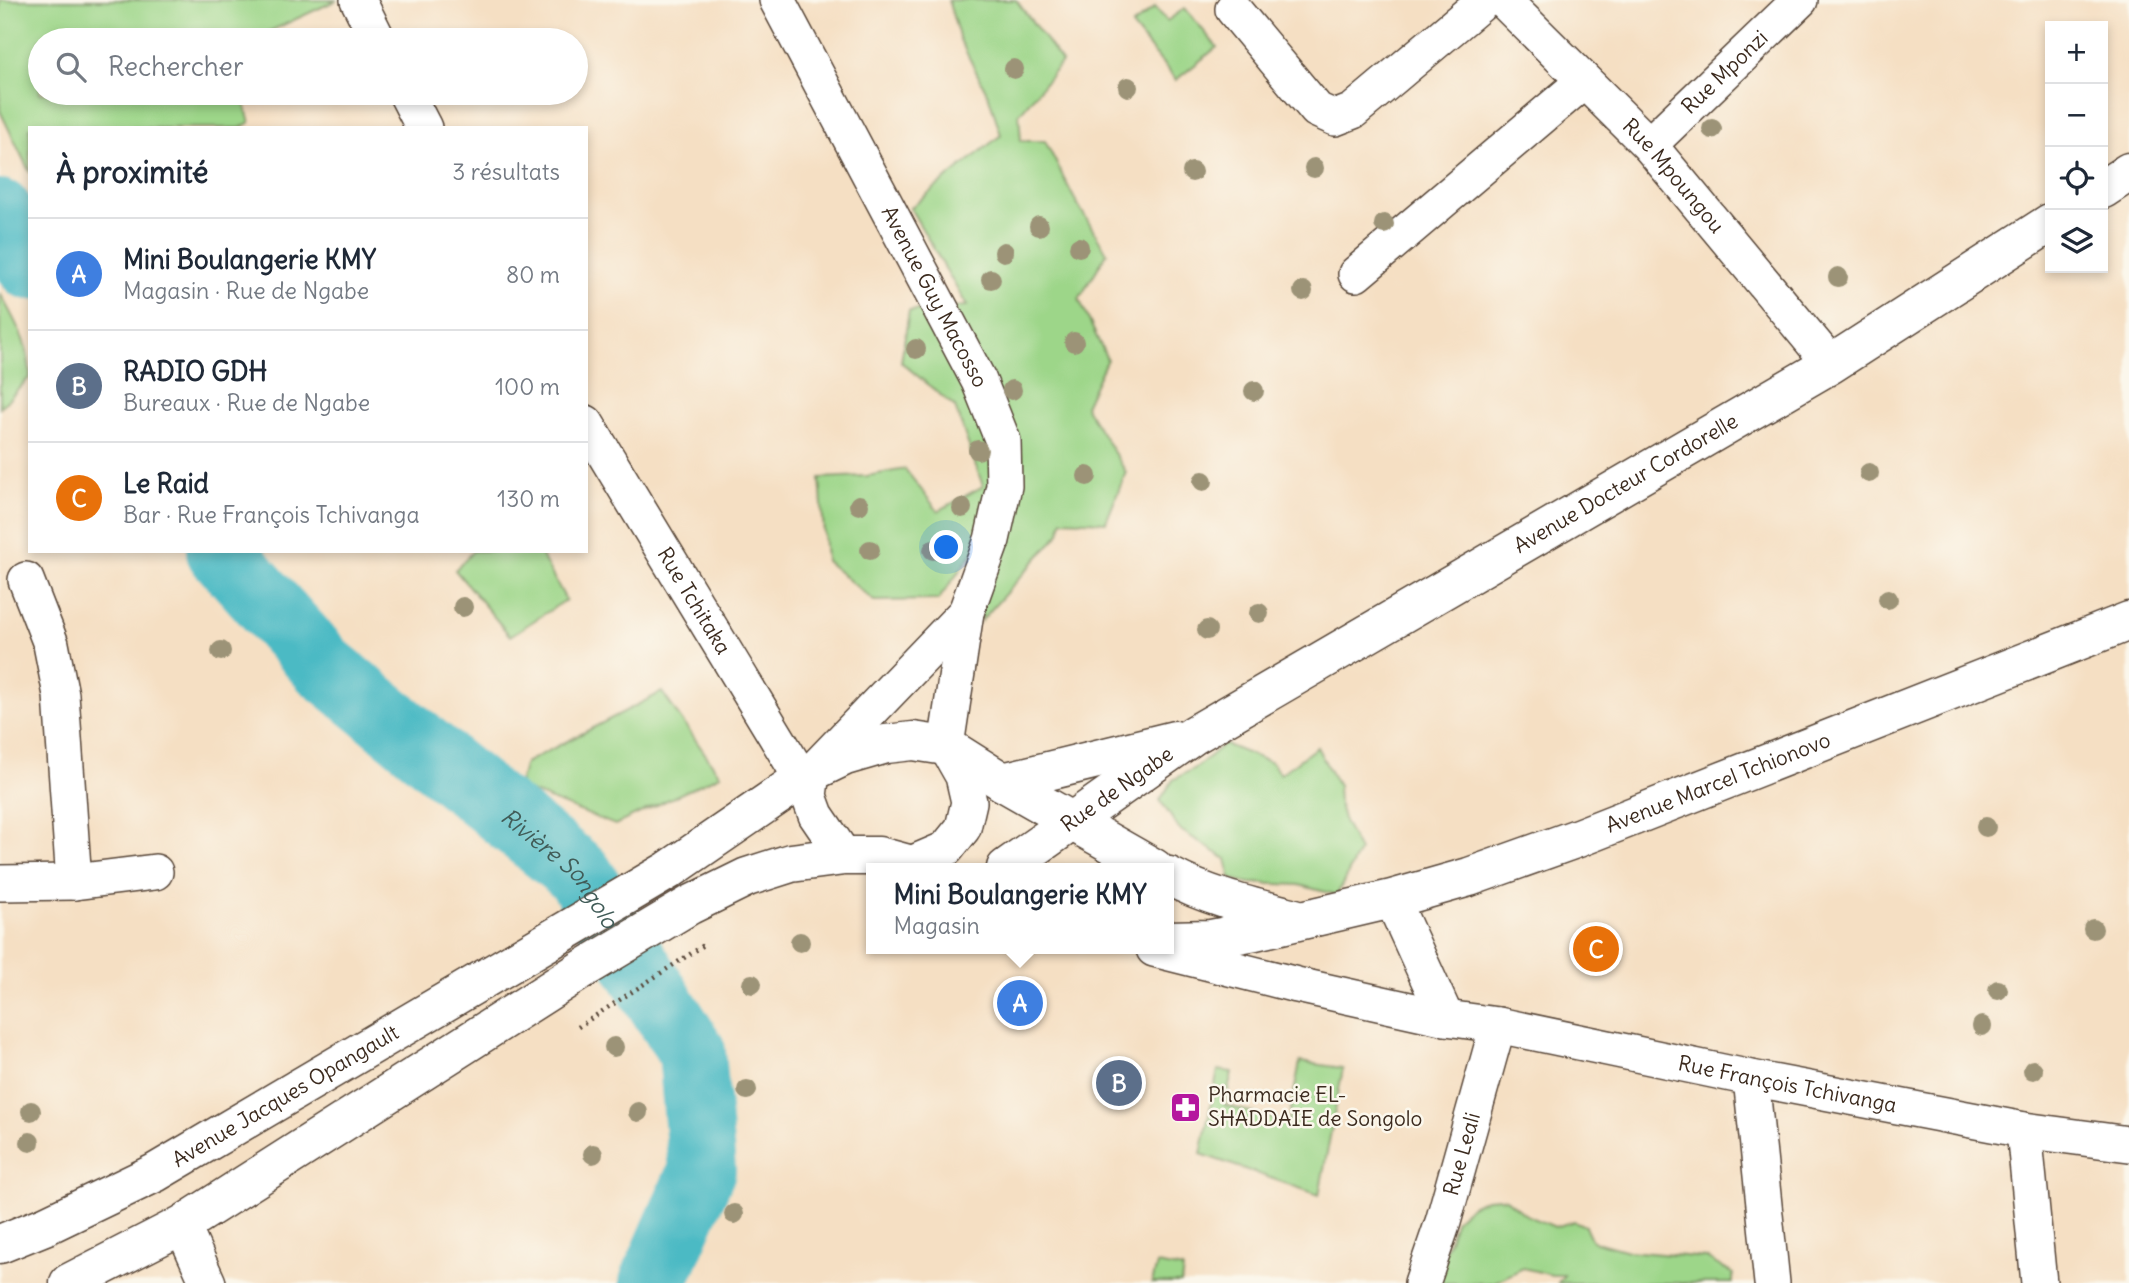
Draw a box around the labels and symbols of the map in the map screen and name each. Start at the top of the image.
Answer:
street label: Rue Mponzi [1676,24,1773,120]
street label: Rue Mpoungou [1617,112,1730,238]
street label: Avenue Guy Macosso [876,201,994,392]
street label: Avenue Docteur Cordorelle [1509,407,1742,559]
your location [929,530,963,564]
street label: Rue Tchitaka [652,542,737,659]
street label: Avenue Marcel Tchionovo [1602,726,1834,839]
street label: Rue de Ngabe [1055,740,1178,838]
water label: Rivière Songolo [495,802,625,935]
pin: C [1573,923,1619,975]
pin: A [997,977,1043,1029]
street label: Avenue Jacques Opangault [167,1018,403,1173]
street label: Rue François Tchivanga [1676,1049,1899,1118]
pin: B [1096,1057,1142,1109]
place label: Pharmacie EL- SHADDAIE de Songolo [1208,1081,1422,1132]
pharmacy icon: Pharmacie EL- SHADDAIE de Songolo [1168,1090,1202,1124]
street label: Rue Leali [1437,1109,1486,1199]

